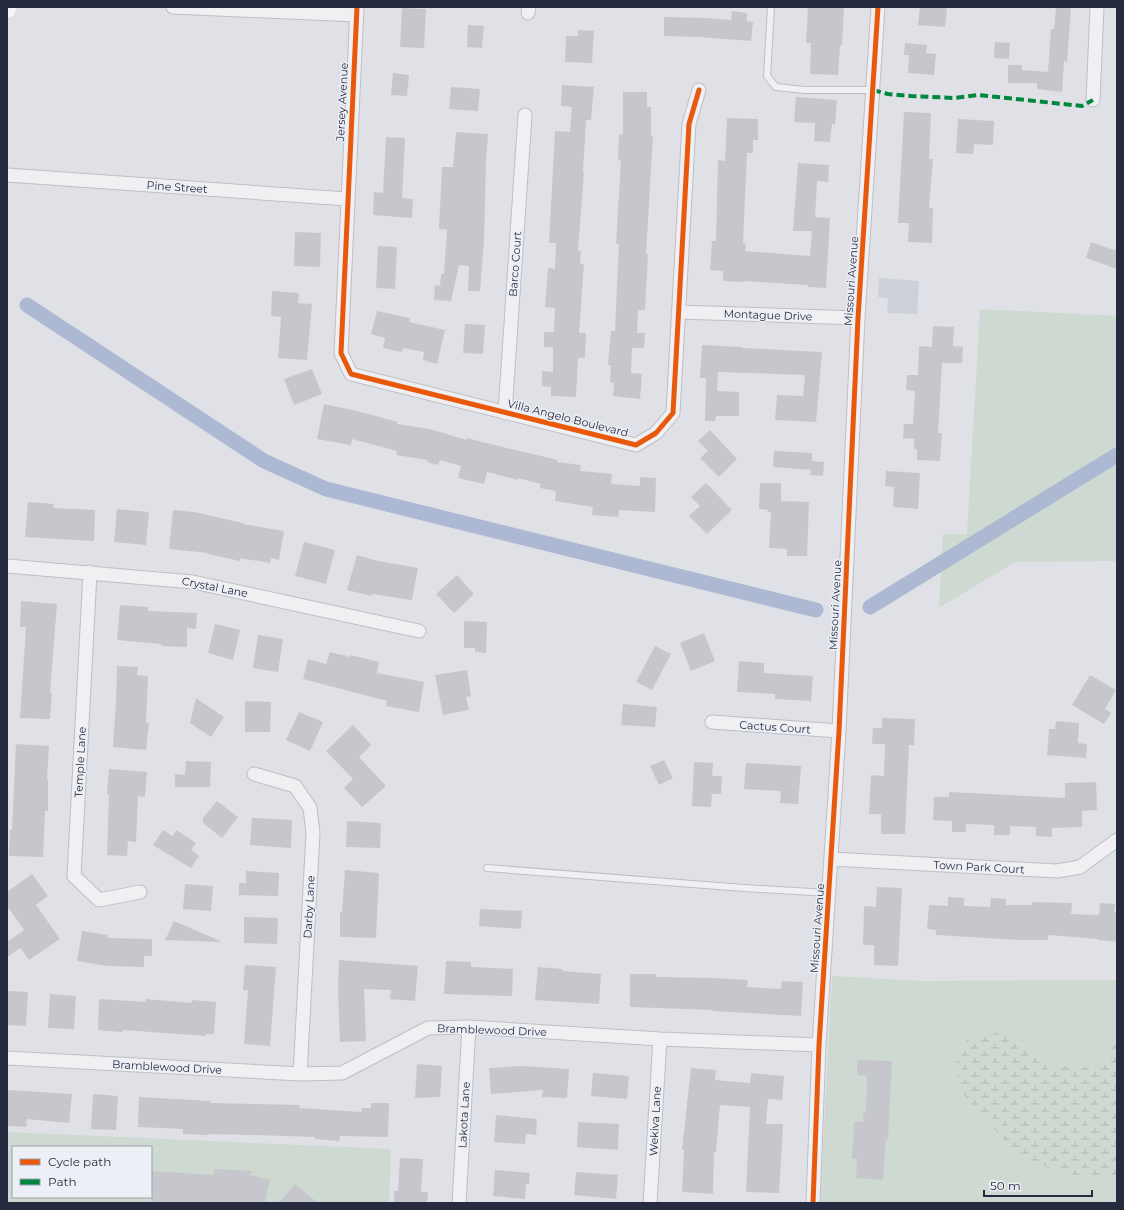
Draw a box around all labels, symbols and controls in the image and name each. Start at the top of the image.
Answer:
street label: Jersey Avenue [333,62,351,143]
street label: Pine Street [146,178,208,196]
street label: Barco Court [506,230,524,297]
street label: Missouri Avenue [841,235,861,326]
street label: Montague Drive [723,306,813,324]
street label: Villa Angelo Boulevard [506,396,630,440]
street label: Missouri Avenue [826,559,844,650]
street label: Crystal Lane [181,574,250,600]
street label: Cactus Court [739,718,812,737]
street label: Temple Lane [71,726,89,798]
street label: Town Park Court [933,858,1025,876]
street label: Darby Lane [300,875,318,939]
street label: Missouri Avenue [807,882,827,973]
street label: Bramblewood Drive [437,1021,547,1039]
street label: Bramblewood Drive [112,1057,223,1077]
street label: Lakota Lane [455,1081,473,1149]
street label: Wekiva Lane [646,1085,664,1156]
legend [12,1146,152,1198]
text: Cycle path [48,1154,111,1169]
scale bar [984,1172,1092,1198]
text: Path [48,1174,77,1189]
text: 50 m [990,1178,1021,1193]

